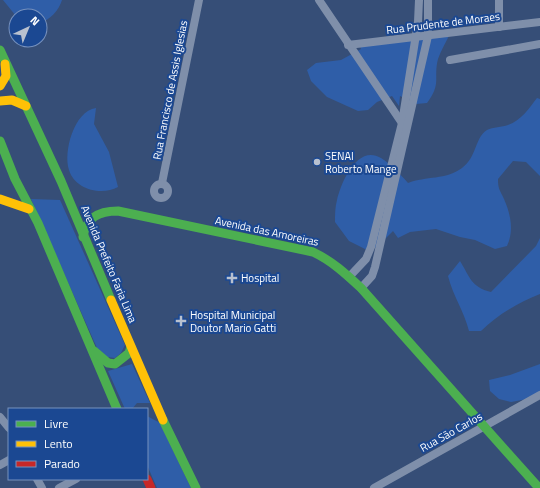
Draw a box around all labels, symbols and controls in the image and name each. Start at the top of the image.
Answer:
north arrow [8,8,48,48]
street label: Rua Prudente de Moraes [385,8,501,38]
text: N [27,12,43,29]
street label: Rua Francisco de Assis Iglesias [149,19,191,161]
place label: SENAI Roberto Mange [325,148,397,177]
marker: SENAI Roberto Mange [312,157,322,167]
street label: Avenida Prefeito Faria Lima [77,203,141,326]
street label: Avenida das Amoreiras [214,212,320,250]
place label: Hospital [241,270,279,286]
marker: Hospital [226,272,238,284]
place label: Hospital Municipal Doutor Mario Gatti [190,307,276,336]
marker: Hospital Municipal Doutor Mario Gatti [175,315,187,327]
legend [8,408,148,480]
street label: Rua São Carlos [417,408,485,456]
text: Livre [44,414,68,433]
text: Lento [44,434,73,453]
text: Parado [44,454,80,473]

